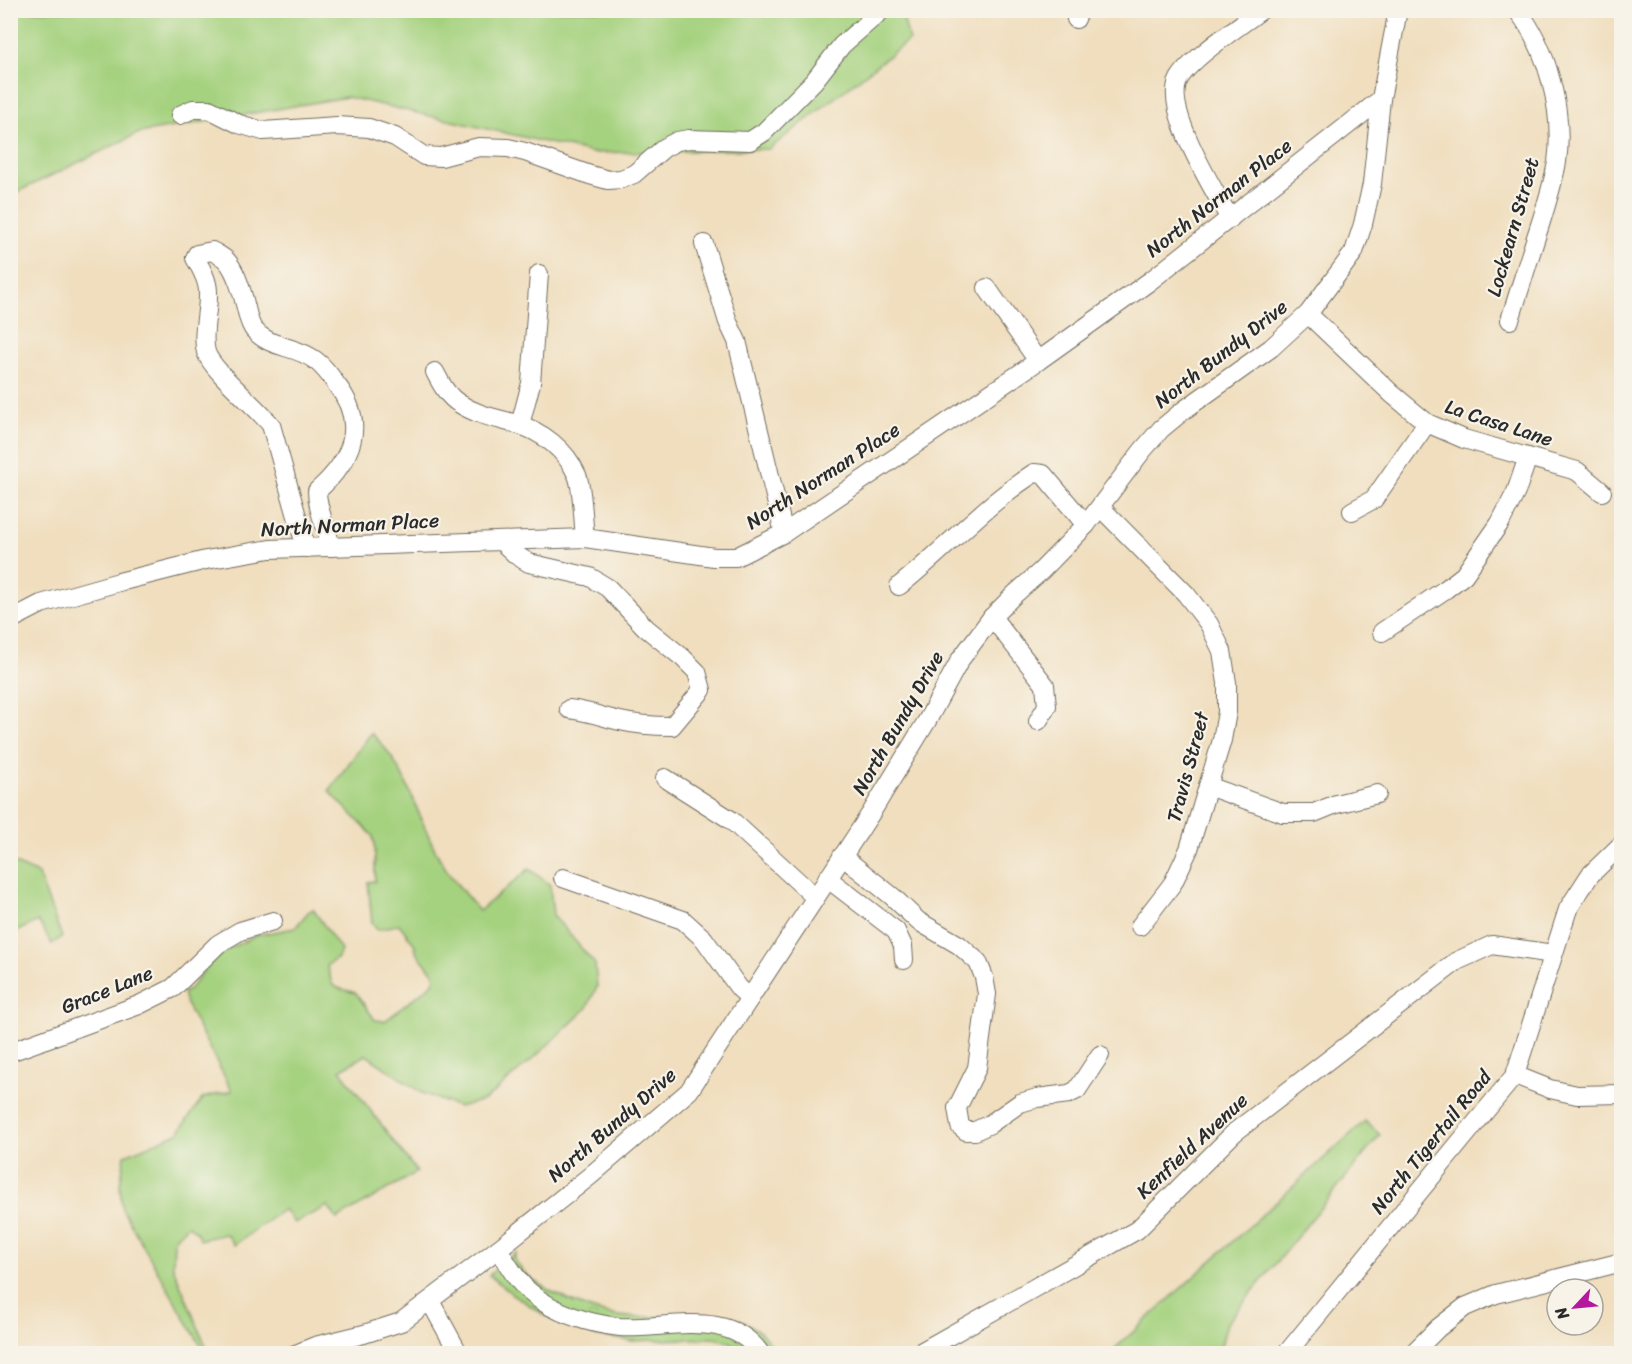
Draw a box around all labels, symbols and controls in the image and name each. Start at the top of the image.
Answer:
street label: North Norman Place [1138,129,1300,267]
street label: Lockearn Street [1476,153,1550,301]
street label: North Bundy Drive [1146,290,1296,418]
street label: La Casa Lane [1440,389,1558,457]
street label: North Norman Place [739,413,907,539]
street label: North Norman Place [260,503,440,547]
street label: North Bundy Drive [842,644,954,802]
street label: Travis Street [1156,707,1220,826]
street label: Grace Lane [56,956,158,1024]
street label: North Bundy Drive [539,1059,685,1191]
street label: North Tigertail Road [1361,1061,1501,1222]
street label: Kenfield Avenue [1128,1084,1256,1208]
north arrow [1545,1277,1605,1337]
text: N [1546,1301,1578,1326]

